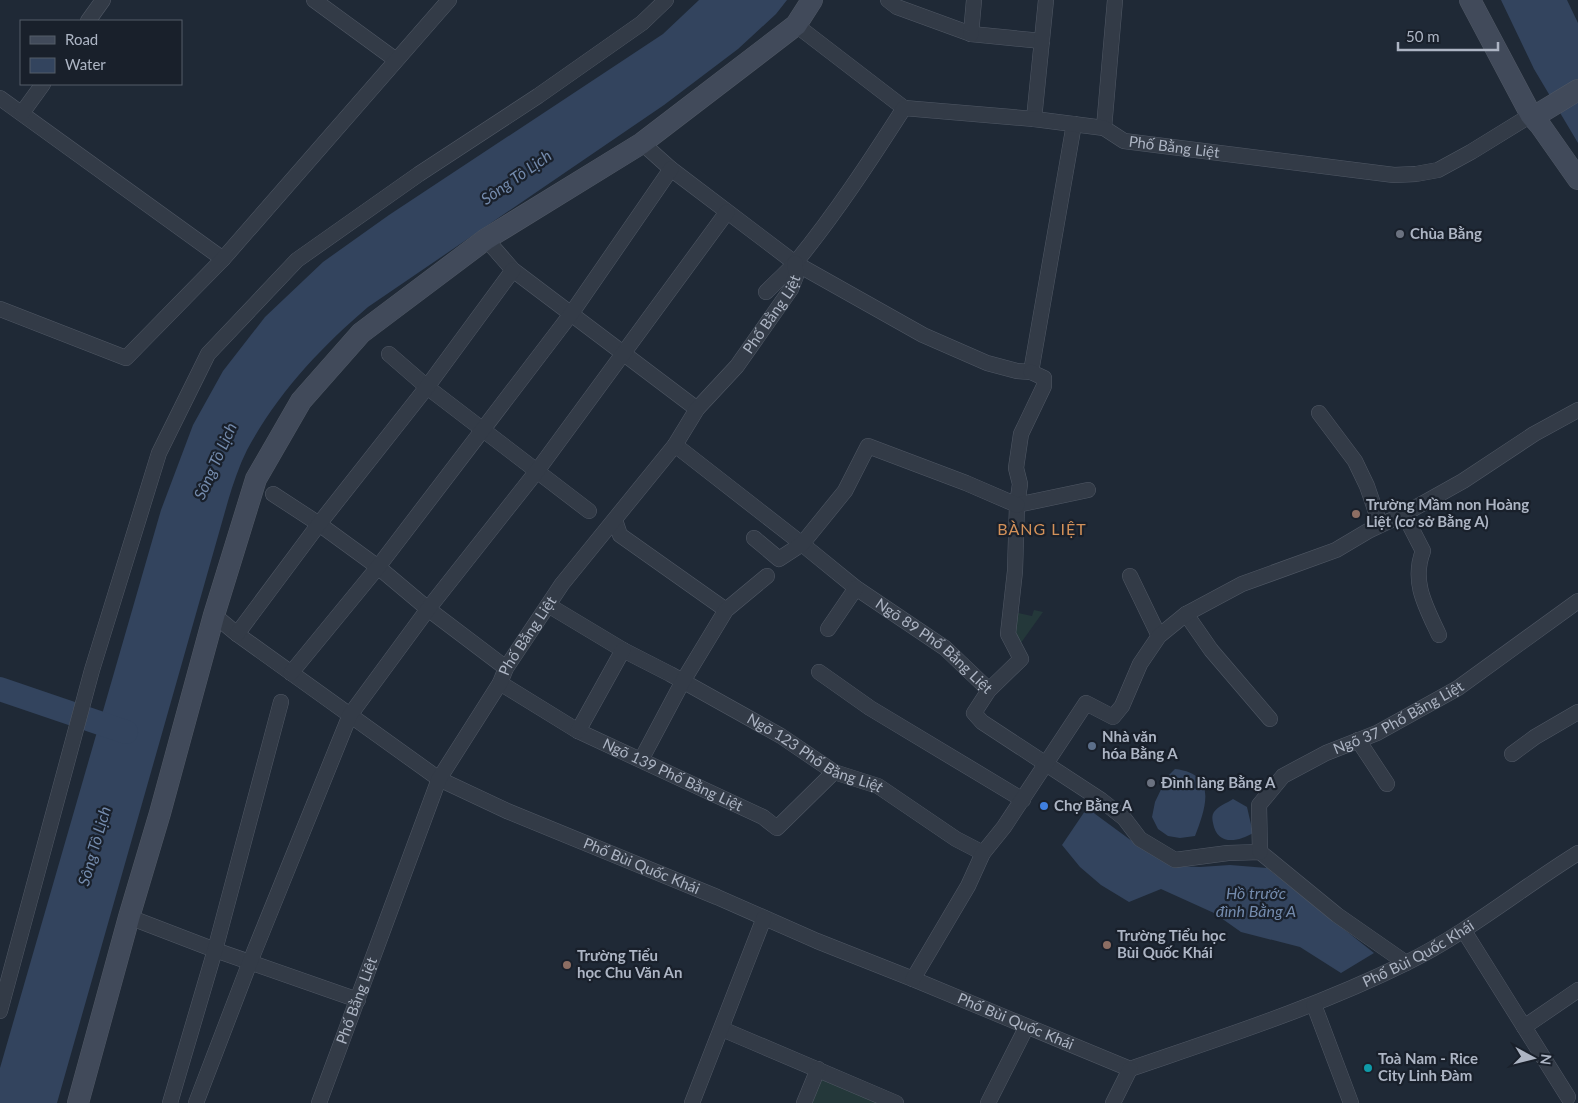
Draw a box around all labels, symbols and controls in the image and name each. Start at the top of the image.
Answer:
legend [20,20,182,85]
scale bar [1398,20,1498,52]
text: 50 m [1406,27,1440,45]
text: Road [65,30,98,48]
text: Water [65,55,106,73]
street label: Phố Bằng Liệt [1128,132,1221,161]
water label: Sông Tô Lịch [477,145,555,208]
place label: Chùa Bằng [1410,224,1482,242]
marker: Chùa Bằng [1394,228,1406,240]
street label: Phố Bằng Liệt [739,272,804,357]
water label: Sông Tô Lịch [189,420,240,502]
place label: Trường Mầm non Hoàng Liệt (cơ sở Bằng A) [1366,495,1529,530]
marker: Trường Mầm non Hoàng Liệt (cơ sở Bằng A) [1350,508,1362,520]
district label: BÀNG LIỆT [997,519,1087,538]
street label: Phố Bằng Liệt [494,592,560,678]
street label: Ngõ 89 Phố Bằng Liệt [873,594,997,697]
street label: Ngõ 37 Phố Bằng Liệt [1330,677,1467,757]
street label: Ngõ 123 Phố Bằng Liệt [744,709,888,796]
place label: Nhà văn hóa Bằng A [1102,727,1178,762]
street label: Ngõ 139 Phố Bằng Liệt [600,734,747,815]
marker: Nhà văn hóa Bằng A [1086,740,1098,752]
place label: Đình làng Bằng A [1161,773,1276,791]
marker: Đình làng Bằng A [1145,777,1157,789]
place label: Chợ Bằng A [1054,796,1133,814]
marker: Chợ Bằng A [1038,800,1050,812]
water label: Sông Tô Lịch [73,804,114,888]
street label: Phố Bùi Quốc Khái [581,833,703,897]
water label: Hồ trước đình Bằng A [1216,883,1296,920]
street label: Phố Bùi Quốc Khái [1359,916,1477,990]
place label: Trường Tiểu học Bùi Quốc Khái [1117,926,1226,961]
marker: Trường Tiểu học Bùi Quốc Khái [1101,939,1113,951]
place label: Trường Tiểu học Chu Văn An [577,946,682,981]
street label: Phố Bằng Liệt [332,954,380,1046]
marker: Trường Tiểu học Chu Văn An [561,959,573,971]
street label: Phố Bùi Quốc Khái [955,988,1077,1053]
north arrow [1508,1033,1558,1083]
place label: Toà Nam - Rice City Linh Đàm [1378,1049,1478,1084]
text: N [1537,1053,1555,1066]
marker: Toà Nam - Rice City Linh Đàm [1362,1062,1374,1074]

